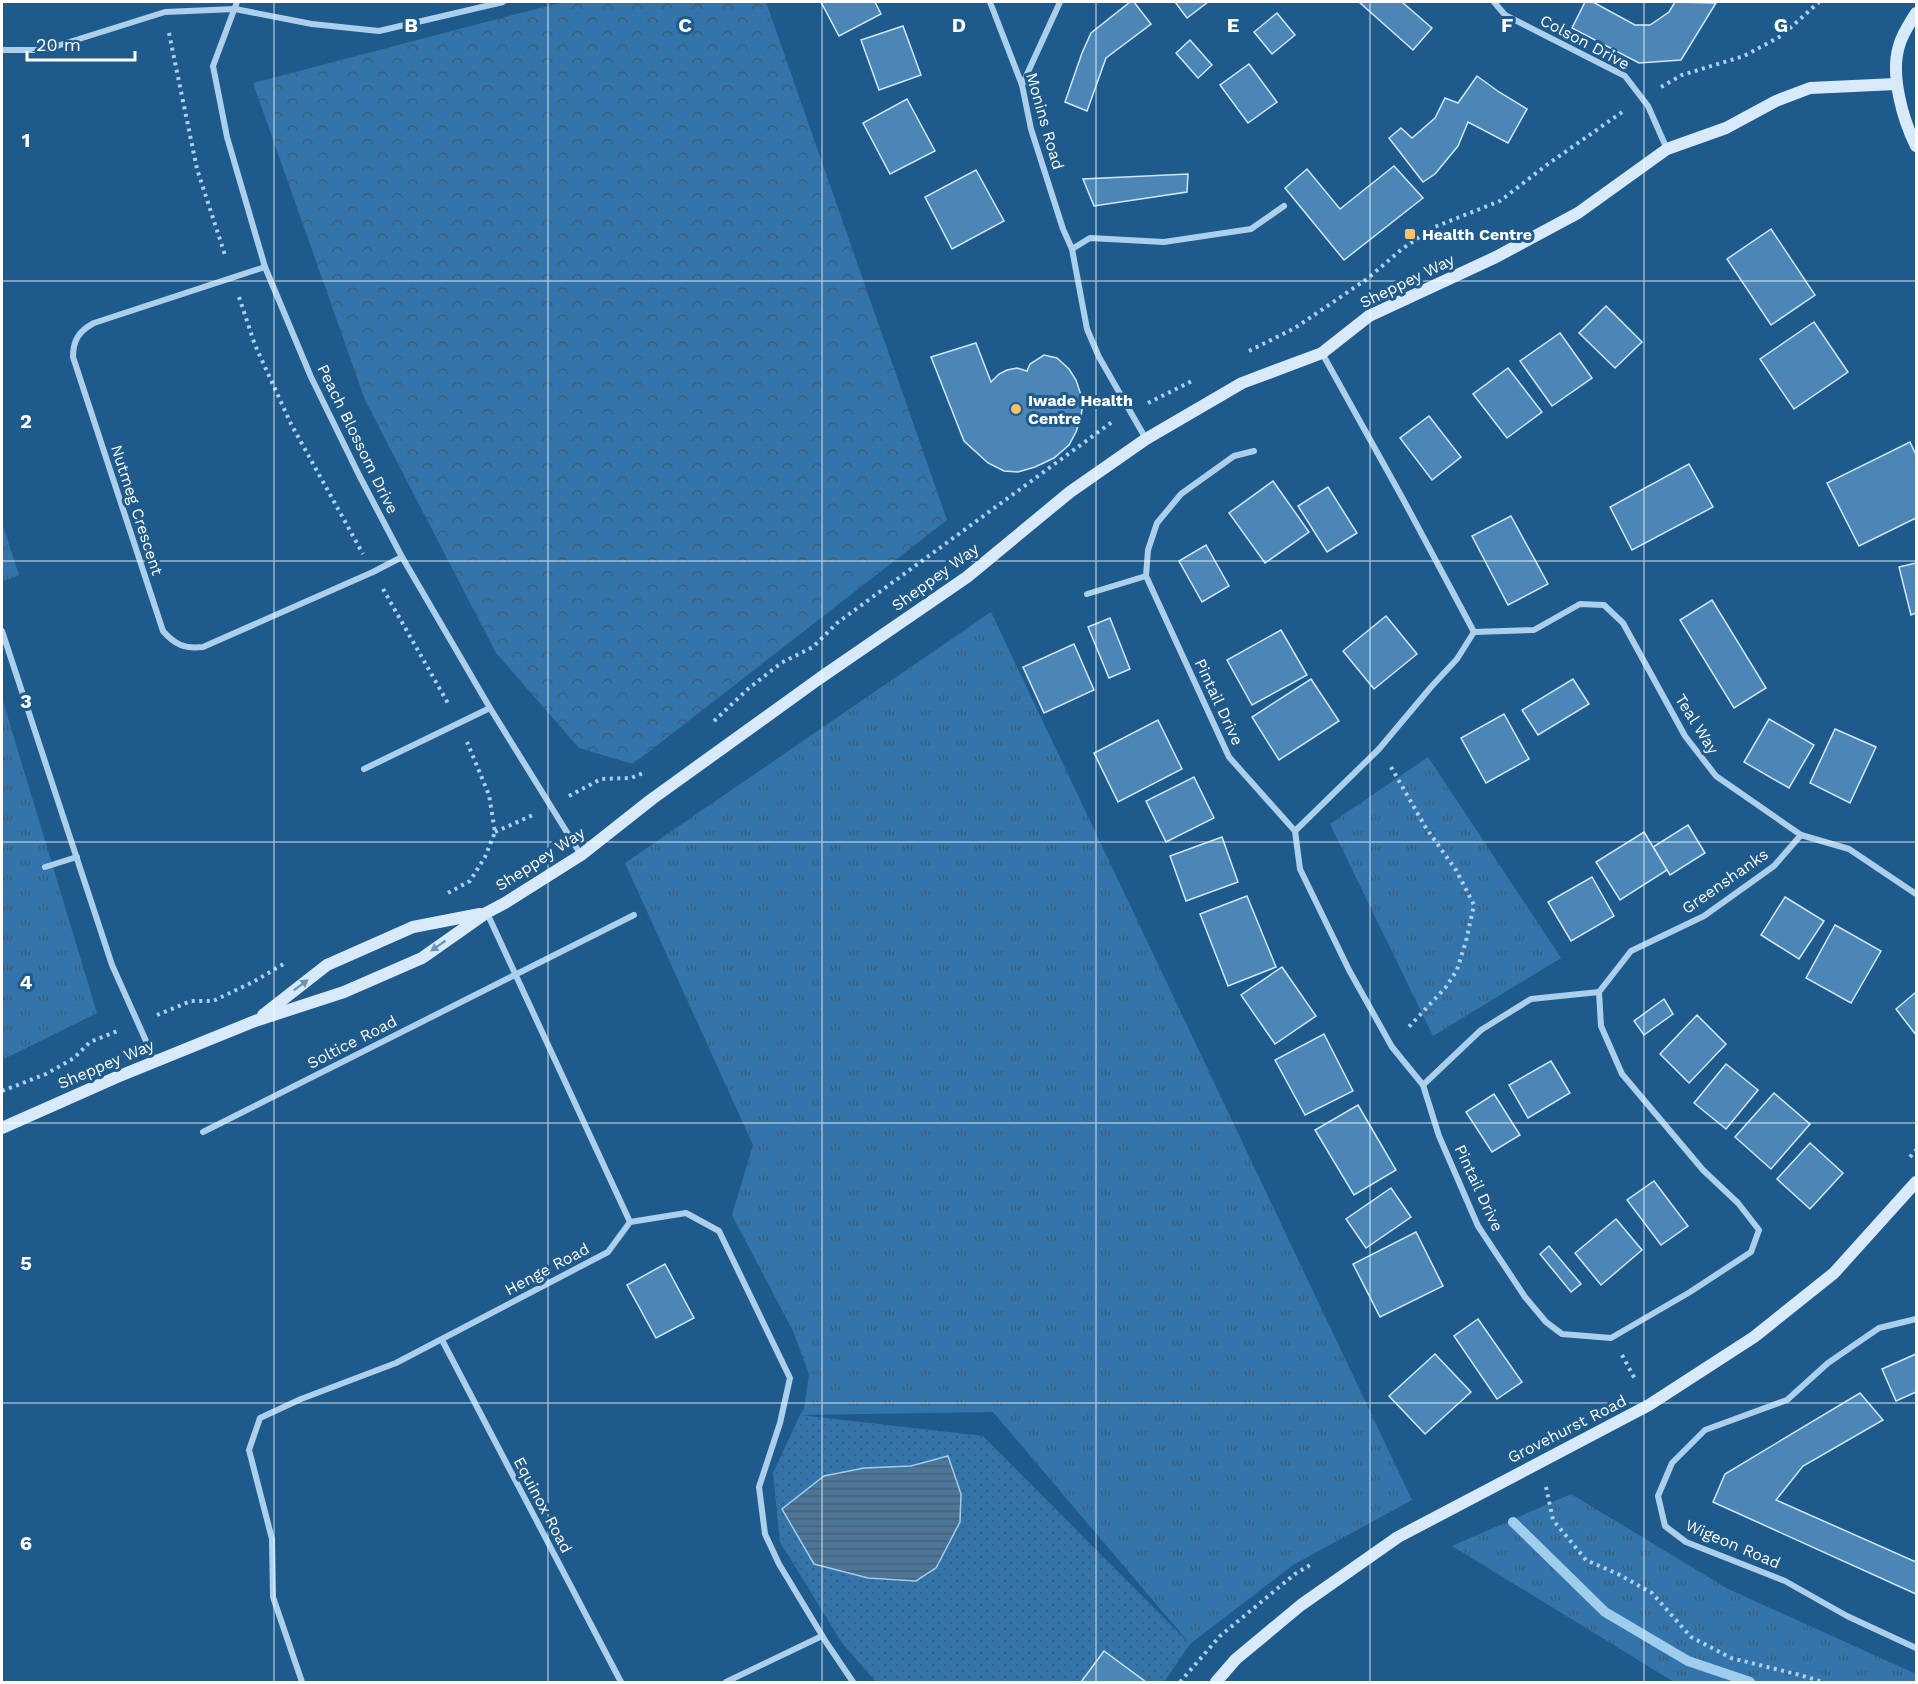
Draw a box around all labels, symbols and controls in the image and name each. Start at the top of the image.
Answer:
street label: Colson Drive [1537,10,1633,74]
text: B [404,13,418,37]
text: C [678,13,692,37]
text: D [952,13,966,37]
text: E [1227,13,1239,37]
text: F [1501,13,1513,37]
text: G [1774,13,1788,37]
scale bar [27,24,135,62]
text: 20 m [36,34,81,55]
street label: Monins Road [1022,70,1068,172]
text: 1 [22,128,30,152]
place label: Health Centre [1422,225,1532,244]
marker: Health Centre [1403,227,1417,241]
street label: Sheppey Way [1357,250,1458,312]
street label: Peach Blossom Drive [313,361,403,517]
place label: Iwade Health Centre [1028,391,1133,428]
marker: Iwade Health Centre [1009,402,1023,416]
text: 2 [20,409,32,433]
street label: Nutmeg Crescent [107,442,167,578]
street label: Sheppey Way [888,539,983,615]
street label: Pintail Drive [1191,656,1247,748]
text: 3 [20,689,32,713]
street label: Teal Way [1671,690,1723,758]
street label: Sheppey Way [492,823,589,895]
street label: Greenshanks [1678,844,1772,918]
one-way arrow [431,940,447,952]
text: 4 [20,970,33,994]
one-way arrow [294,980,309,992]
street label: Soltice Road [304,1011,400,1073]
street label: Sheppey Way [55,1035,158,1093]
street label: Pintail Drive [1451,1142,1507,1234]
street label: Henge Road [501,1239,593,1299]
text: 5 [20,1251,32,1275]
street label: Grovehurst Road [1504,1391,1630,1467]
street label: Equinox Road [510,1454,576,1556]
street label: Wigeon Road [1683,1515,1783,1573]
text: 6 [20,1531,32,1555]

